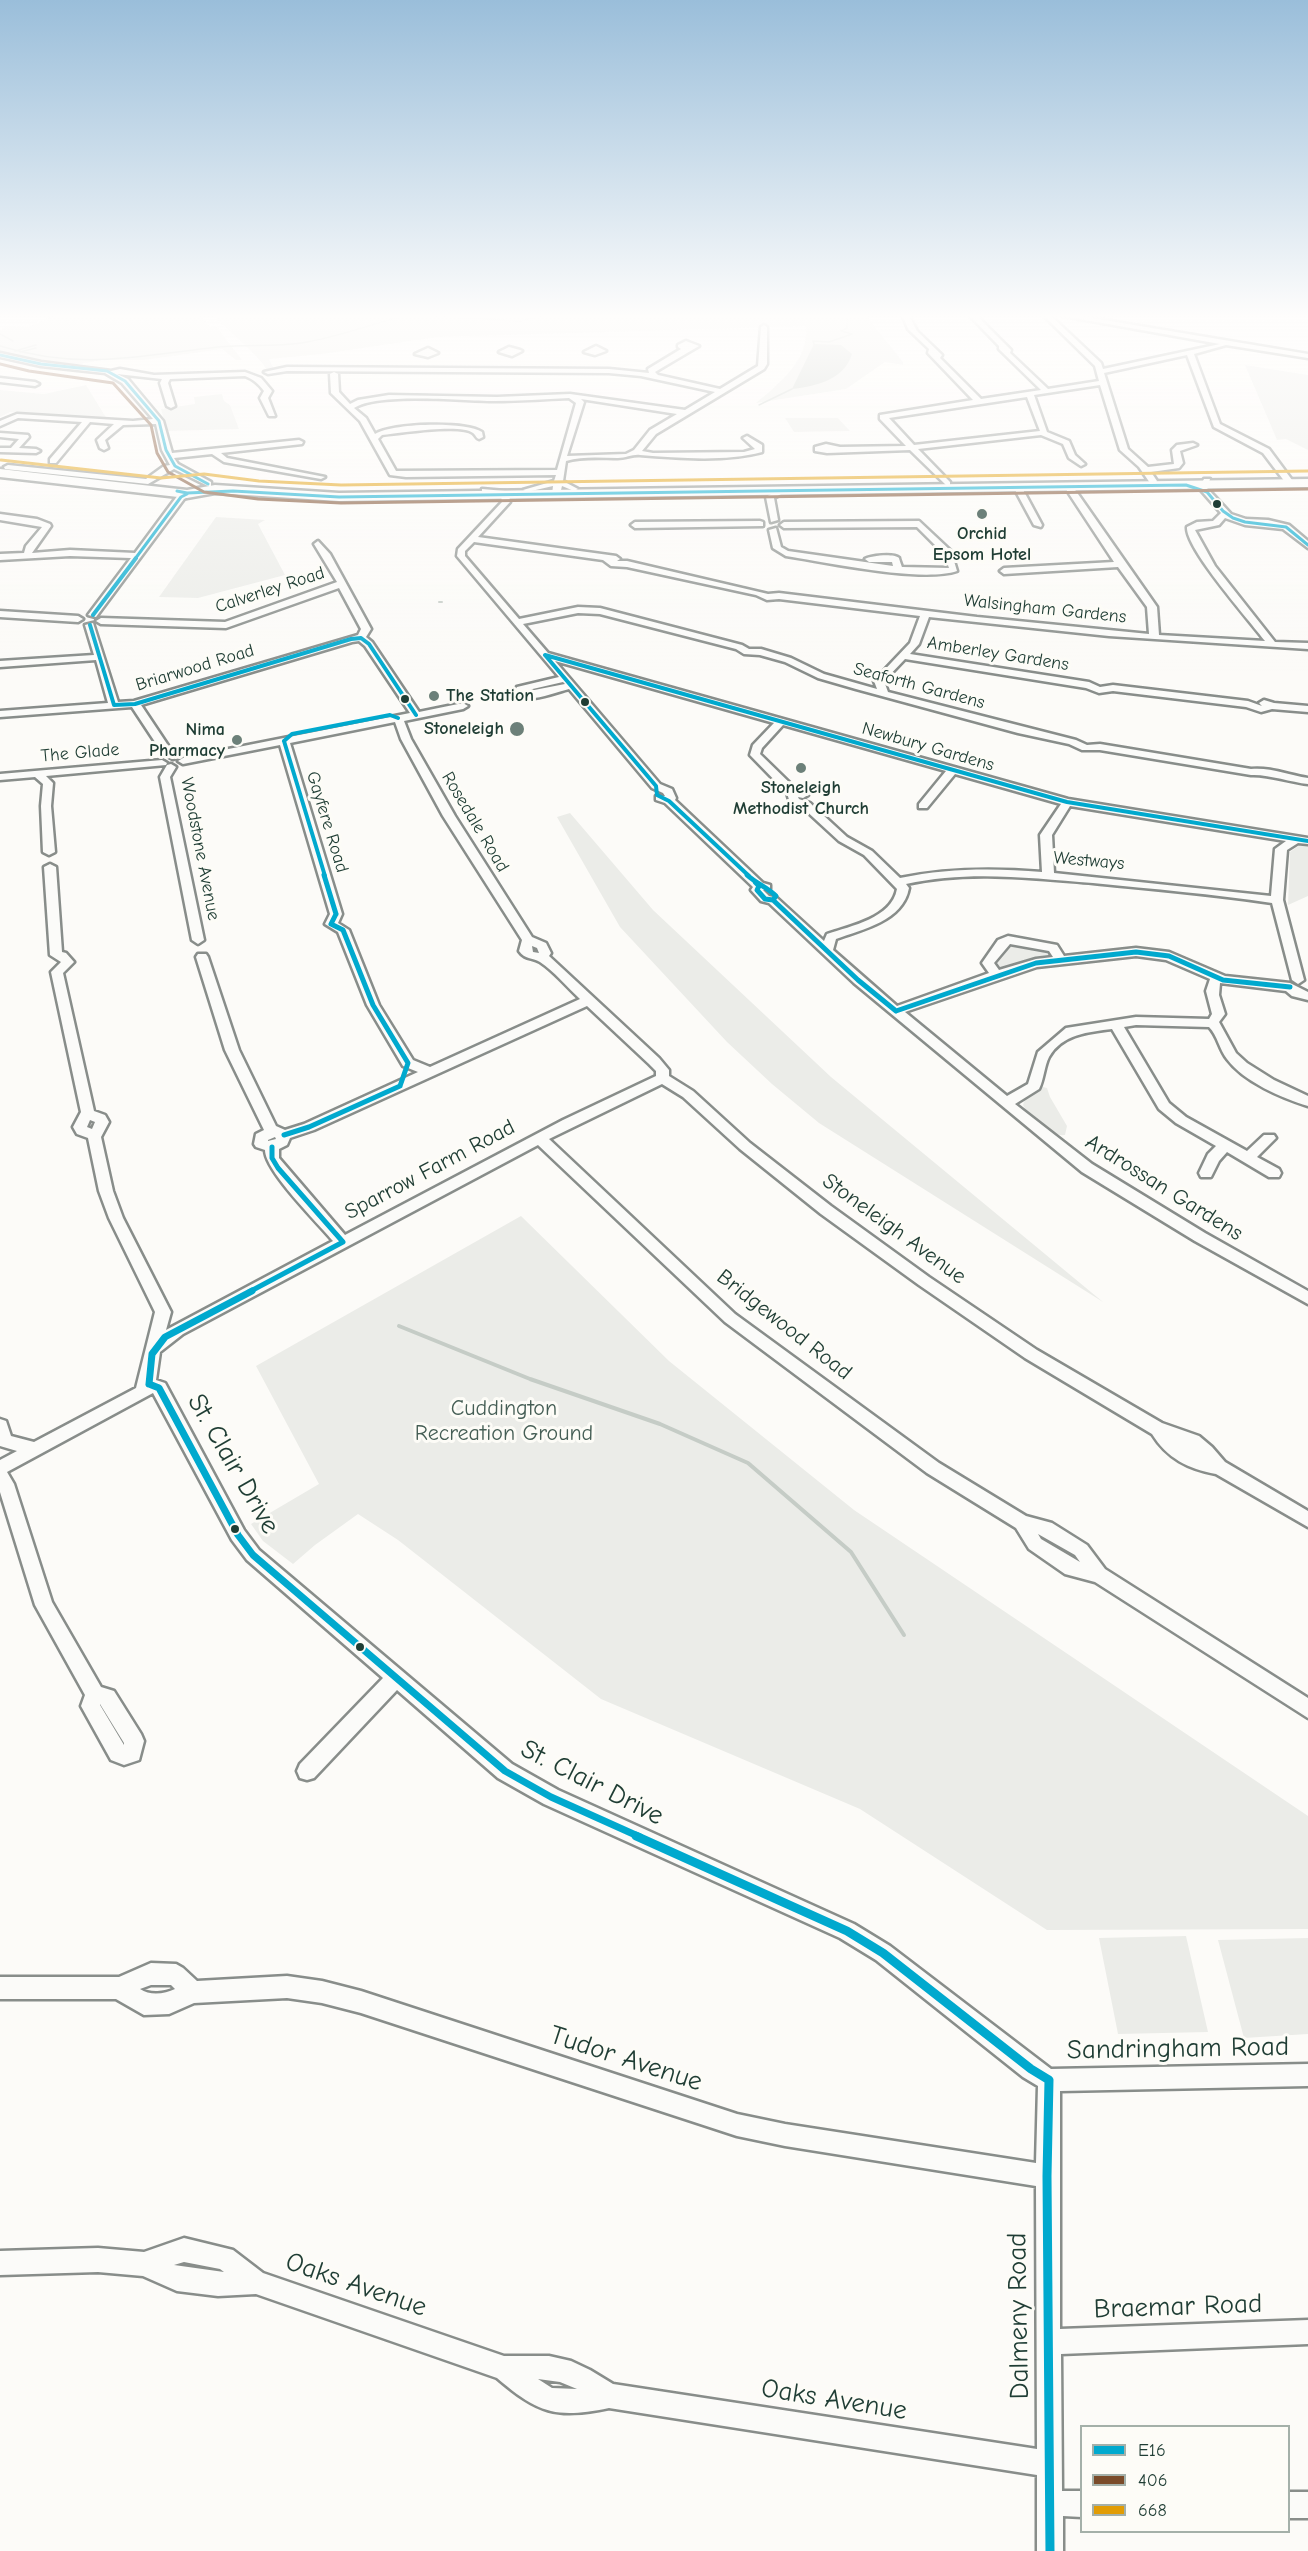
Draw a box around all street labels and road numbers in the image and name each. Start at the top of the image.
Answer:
street label: Calverley Road [213,562,327,618]
street label: Walsingham Gardens [963,590,1127,628]
street label: Amberley Gardens [926,632,1070,676]
street label: Briarwood Road [133,640,257,696]
street label: Seaforth Gardens [851,658,987,714]
street label: Newbury Gardens [859,718,997,776]
street label: The Glade [40,739,120,767]
street label: Rosedale Road [437,768,513,876]
street label: Gayfere Road [301,769,353,875]
street label: Woodstone Avenue [176,776,224,922]
street label: Westways [1053,847,1125,875]
street label: Sparrow Farm Road [340,1114,520,1226]
street label: Ardrossan Gardens [1080,1129,1248,1247]
street label: Stoneleigh Avenue [817,1168,971,1290]
street label: Bridgewood Road [711,1264,857,1386]
street label: St. Clair Drive [180,1388,286,1540]
street label: St. Clair Drive [515,1733,669,1833]
street label: Tudor Avenue [546,2019,706,2099]
street label: Sandringham Road [1067,2031,1289,2067]
street label: Dalmeny Road [1001,2232,1037,2400]
street label: Oaks Avenue [281,2246,431,2324]
street label: Braemar Road [1093,2288,1263,2326]
street label: Oaks Avenue [759,2373,909,2427]

